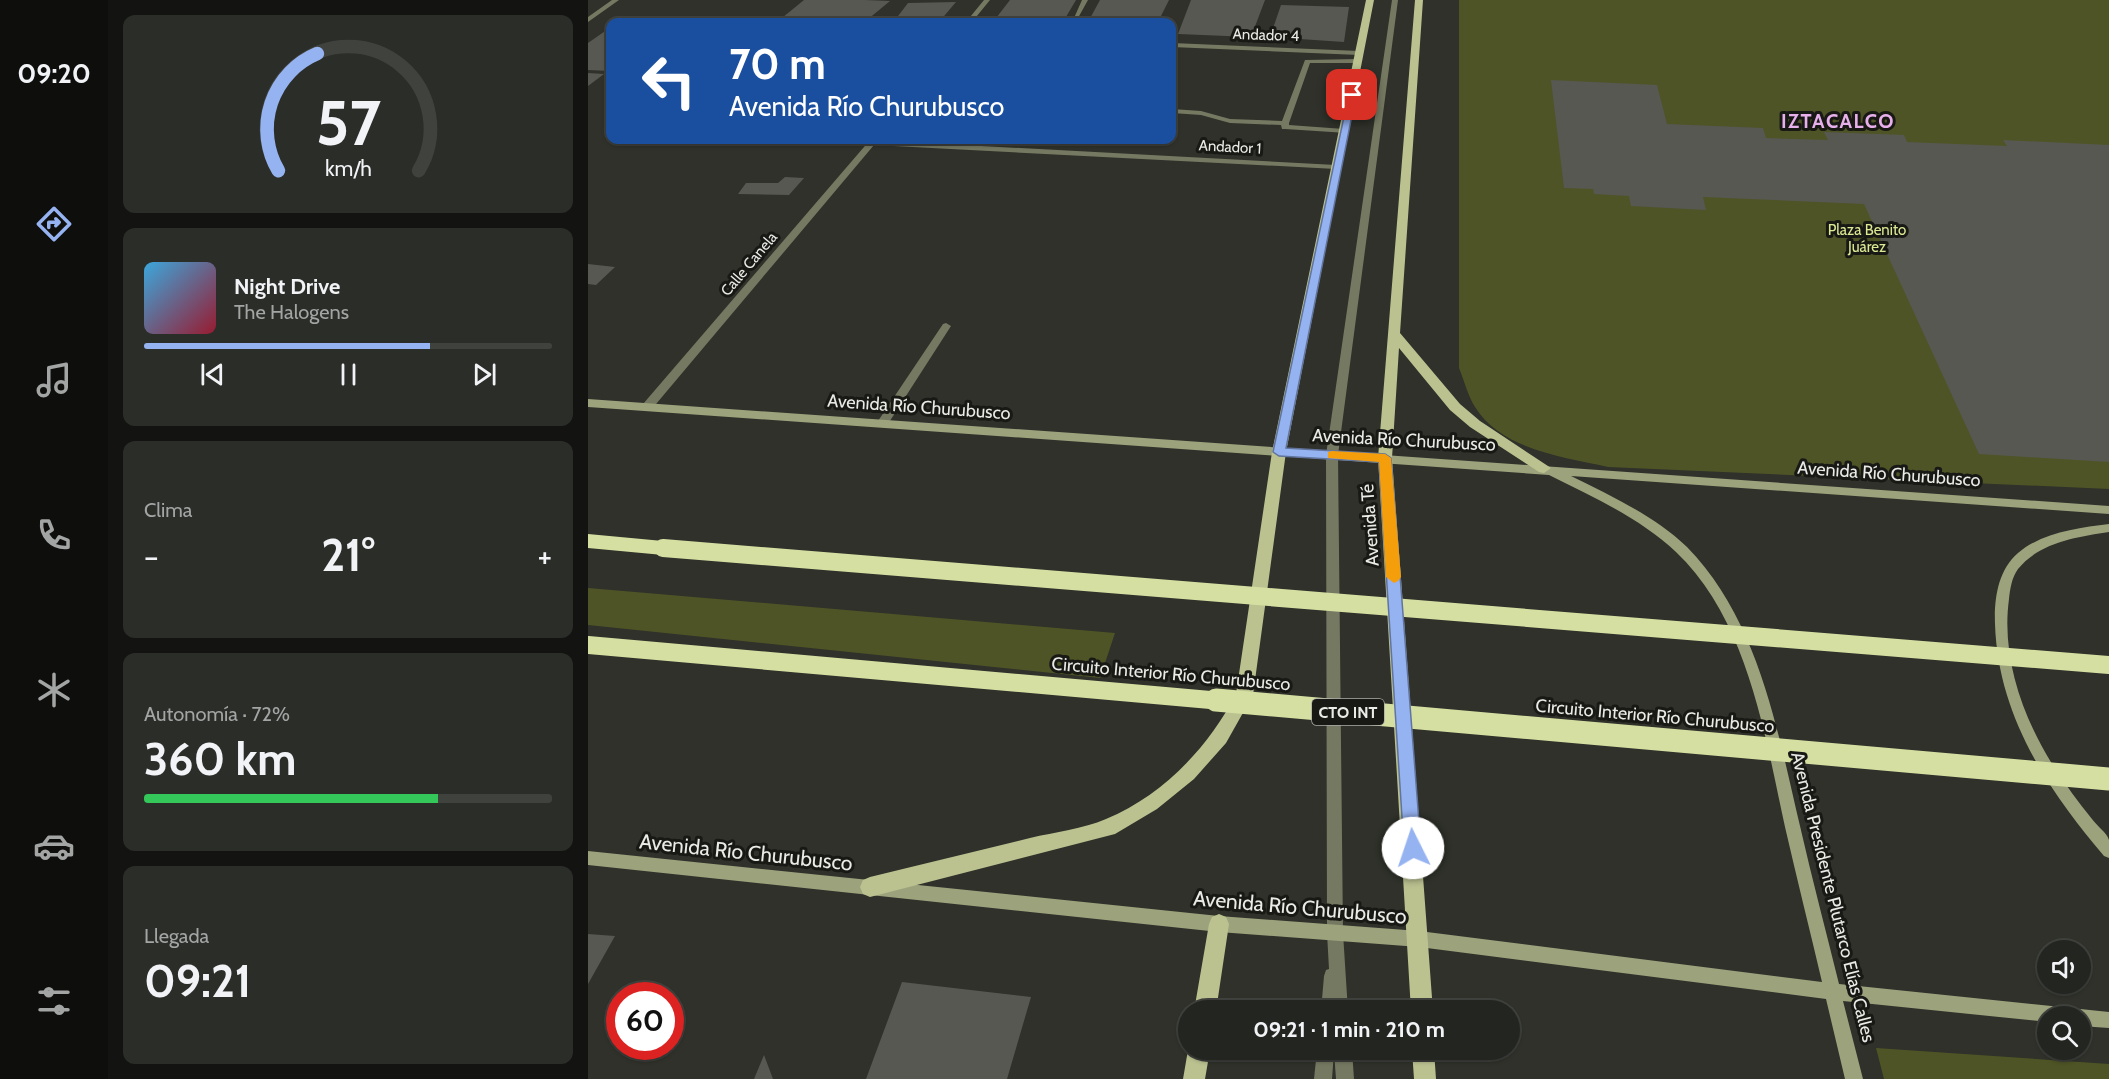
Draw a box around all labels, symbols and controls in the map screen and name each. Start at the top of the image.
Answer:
street label: Andador 4 [1232,25,1300,45]
text: 70 m [729,38,826,90]
icon: left [630,42,708,120]
text: 09:20 [17,57,91,90]
pin [1326,69,1377,120]
icon: arrive [1335,78,1368,111]
text: 57 [315,85,381,161]
text: Avenida Río Churubusco [729,90,1004,123]
district label: IZTACALCO [1781,109,1895,133]
street label: Andador 1 [1198,136,1262,158]
text: km/h [325,155,371,181]
icon: directions [33,203,75,245]
park label: Plaza Benito Juárez [1828,221,1906,256]
street label: Calle Canela [717,228,781,300]
text: Night Drive [234,273,340,300]
text: The Halogens [234,300,349,324]
icon: previous [196,358,229,391]
icon: pause [332,358,365,391]
icon: next [468,358,501,391]
icon: music [33,359,75,401]
street label: Avenida Río Churubusco [827,390,1011,424]
street label: Avenida Río Churubusco [1312,424,1496,456]
street label: Avenida Río Churubusco [1797,457,1981,491]
street label: Avenida Té [1356,483,1384,567]
text: Clima [144,498,192,522]
icon: phone [33,514,75,556]
text: 21° [321,528,375,582]
text: − [144,536,159,576]
text: + [537,536,552,576]
street label: Circuito Interior Río Churubusco [1051,653,1291,695]
icon: climate [33,669,75,711]
street label: Circuito Interior Río Churubusco [1535,695,1775,737]
road number: CTO INT [1312,699,1384,725]
text: Autonomía · 72% [144,702,290,726]
text: 360 km [144,732,296,786]
street label: Avenida Presidente Plutarco Elías Calles [1786,750,1880,1044]
position arrow [1381,816,1445,880]
icon: car [33,825,75,867]
street label: Avenida Río Churubusco [638,828,854,876]
street label: Avenida Río Churubusco [1192,885,1408,929]
text: Llegada [144,924,209,948]
map controls [2037,940,2091,1060]
button: sound [2037,940,2091,994]
text: 09:21 [144,954,251,1008]
icon: filters [33,980,75,1022]
speed limit sign: 60 [606,982,684,1060]
button: search [2037,1006,2091,1060]
text: 09:21 · 1 min · 210 m [1253,1016,1445,1043]

